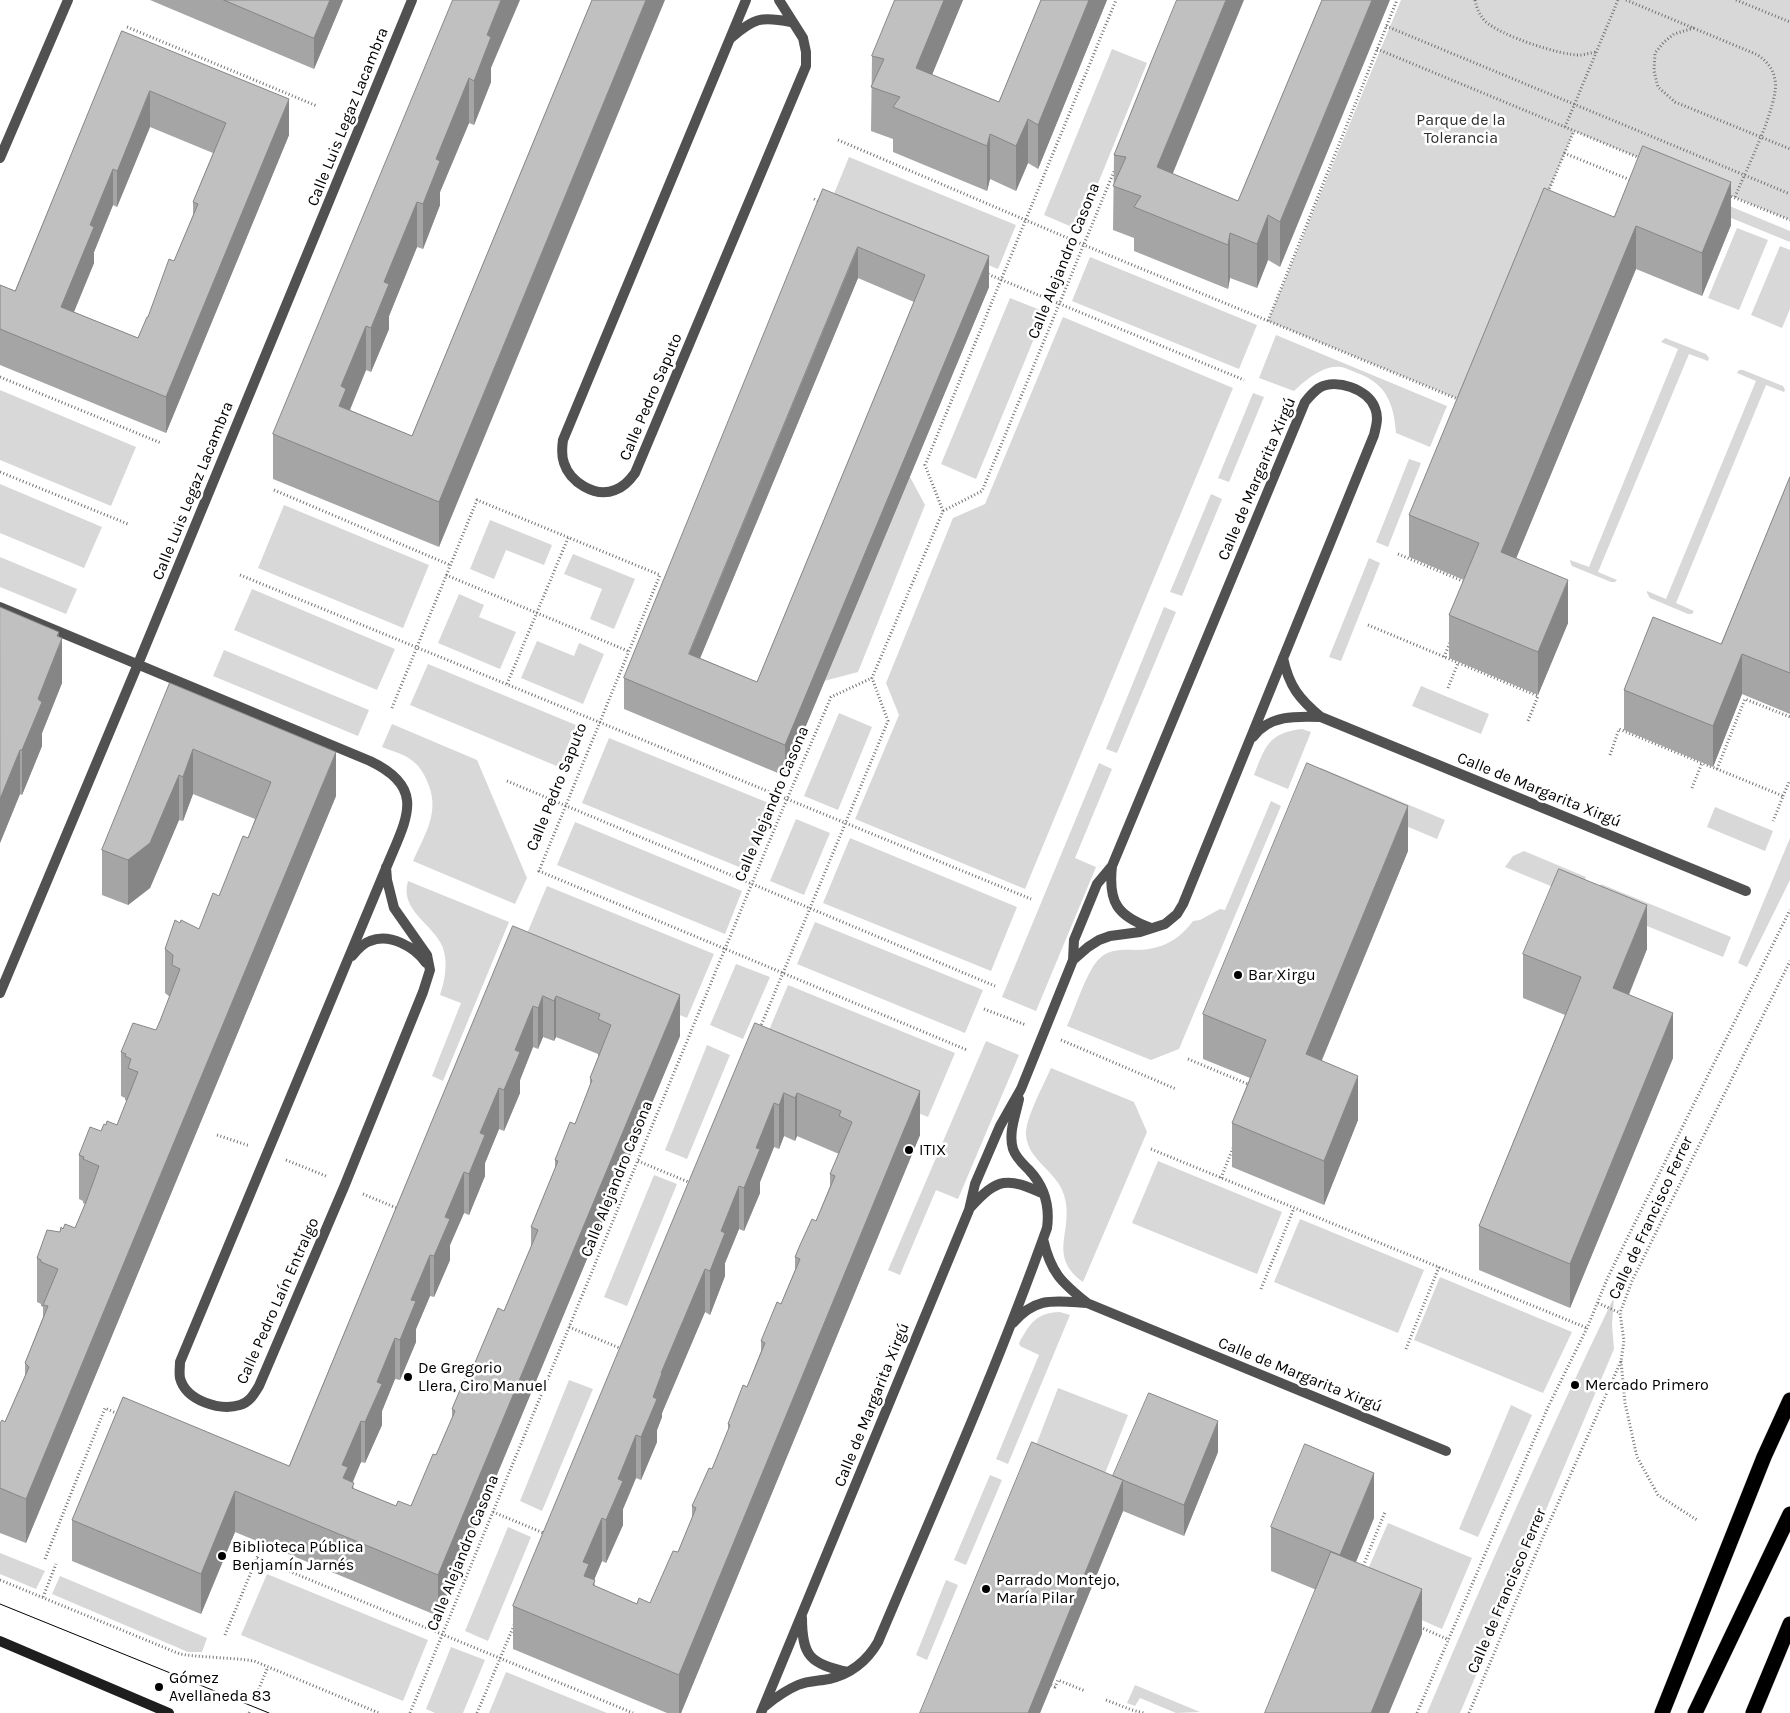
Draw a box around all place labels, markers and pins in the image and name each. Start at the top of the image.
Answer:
place label: Bar Xirgu [1248,965,1316,985]
marker: Bar Xirgu [1232,969,1244,981]
place label: ITIX [919,1140,946,1160]
marker: ITIX [903,1144,915,1156]
place label: De Gregorio Llera, Ciro Manuel [418,1358,547,1396]
marker: De Gregorio Llera, Ciro Manuel [402,1371,414,1383]
place label: Mercado Primero [1585,1375,1709,1395]
marker: Mercado Primero [1569,1379,1581,1391]
place label: Biblioteca Pública Benjamín Jarnés [232,1537,364,1575]
marker: Biblioteca Pública Benjamín Jarnés [216,1550,228,1562]
place label: Parrado Montejo, María Pilar [996,1570,1119,1608]
marker: Parrado Montejo, María Pilar [980,1583,992,1595]
place label: Gómez Avellaneda 83 [169,1668,271,1706]
marker: Gómez Avellaneda 83 [153,1681,165,1693]

